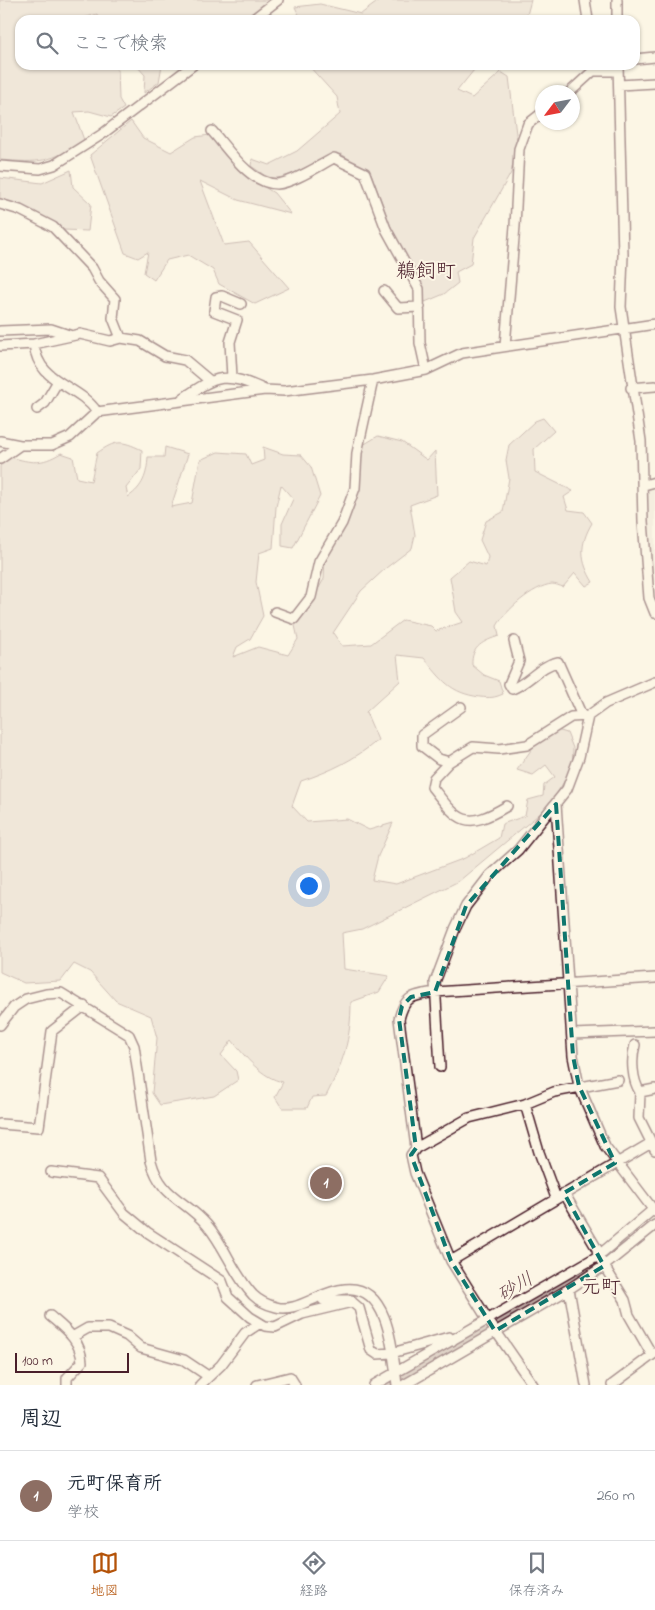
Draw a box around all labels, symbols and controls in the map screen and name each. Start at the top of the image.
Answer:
search box [15,15,640,70]
icon: search [33,29,61,57]
text: ここで検索 [73,31,168,58]
north arrow [535,85,580,130]
district label: 鵜飼町 [396,258,456,287]
your location [296,873,322,899]
pin: 1 [310,1164,342,1202]
water label: 砂川 [493,1267,539,1309]
district label: 元町 [581,1274,621,1303]
scale bar [15,1350,129,1373]
text: 100 m [22,1351,53,1372]
text: 周辺 [20,1405,62,1435]
text: 元町保育所 [67,1471,162,1498]
text: 1 [33,1484,39,1508]
text: 260 m [597,1484,635,1508]
text: 学校 [67,1501,99,1525]
tab: 地図 [91,1549,119,1602]
tab: 経路 [300,1549,328,1602]
tab: 保存済み [509,1549,565,1602]

